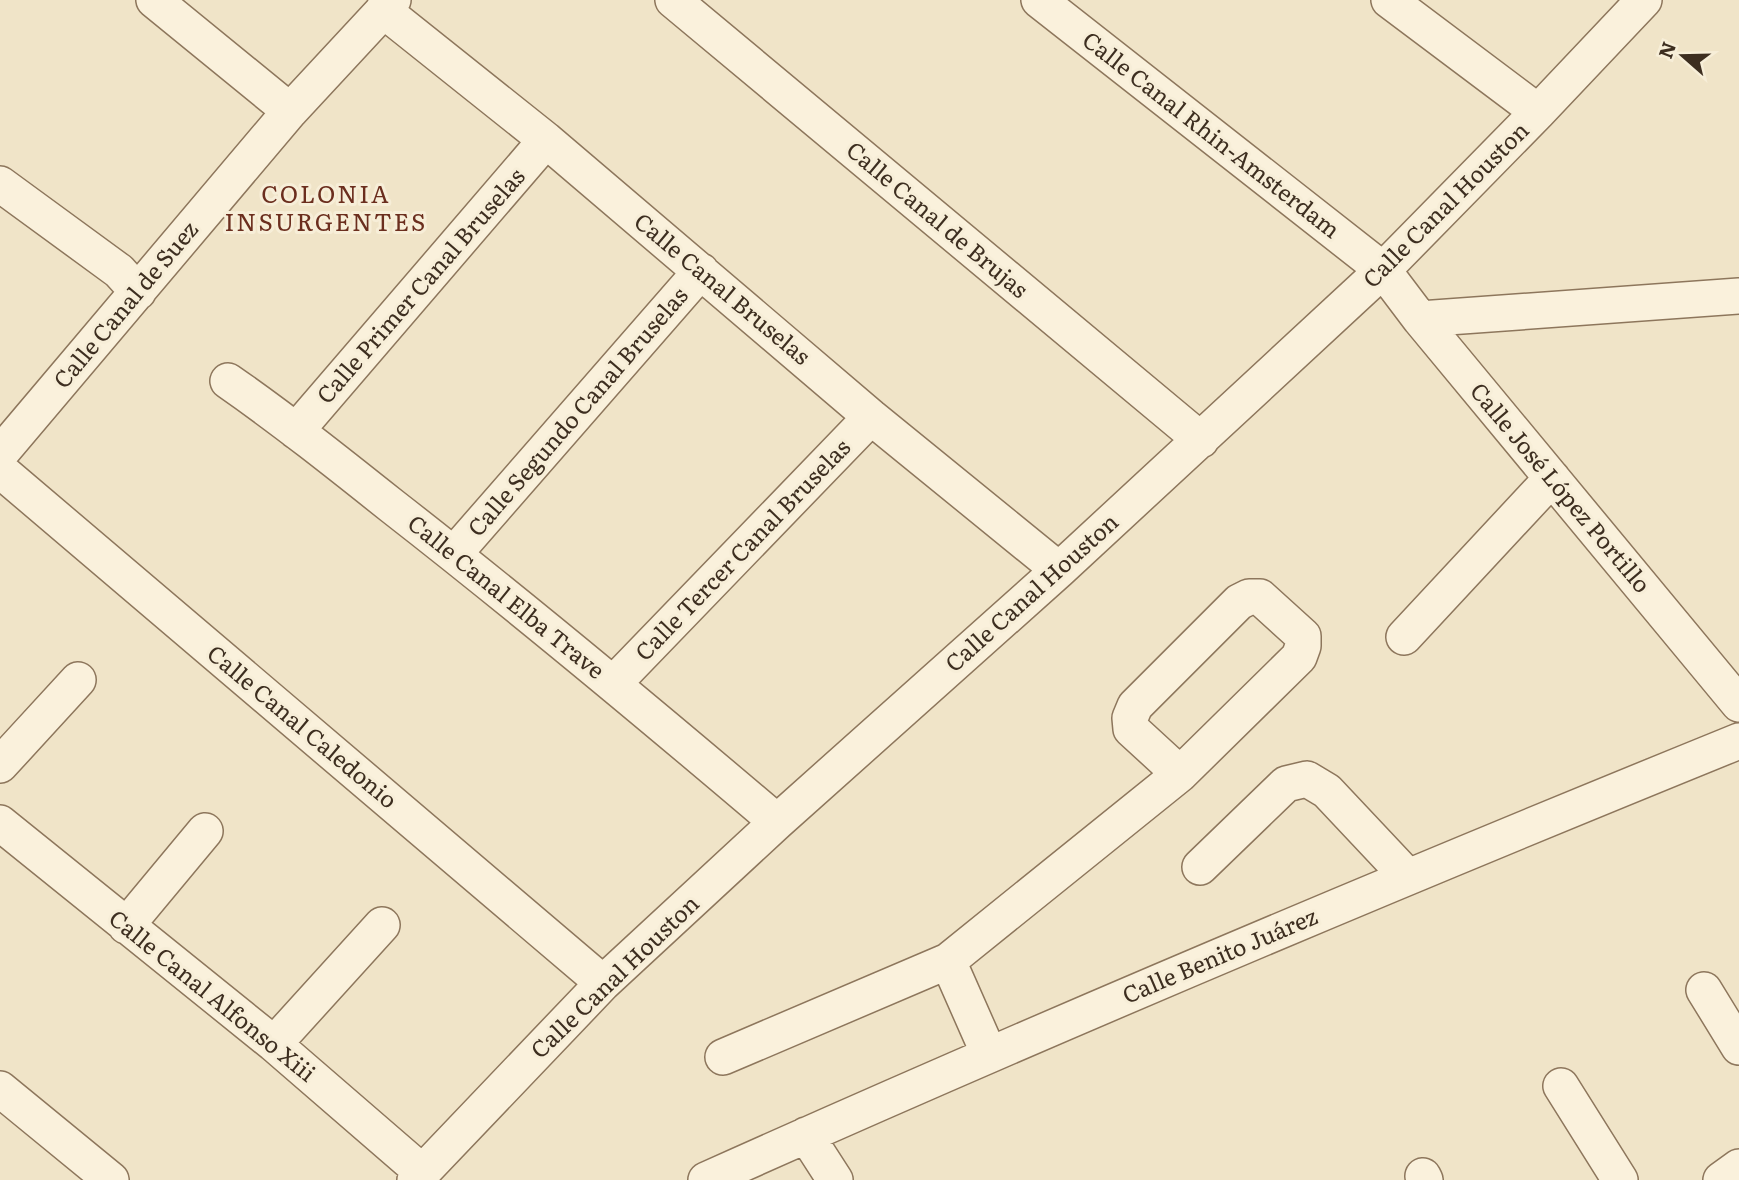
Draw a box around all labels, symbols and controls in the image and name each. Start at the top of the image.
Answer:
north arrow [1648,21,1718,91]
street label: Calle Canal Rhin-Amsterdam [1076,22,1348,245]
text: N [1650,38,1682,62]
street label: Calle Canal Houston [1354,113,1535,294]
street label: Calle Canal de Brujas [840,132,1037,305]
street label: Calle Primer Canal Bruselas [307,159,532,410]
district label: COLONIA INSURGENTES [225,175,427,238]
street label: Calle Canal Bruselas [628,203,819,371]
street label: Calle Canal de Suez [44,213,205,395]
street label: Calle Segundo Canal Bruselas [458,278,695,543]
street label: Calle José López Portillo [1463,374,1660,599]
street label: Calle Tercer Canal Bruselas [626,430,857,667]
street label: Calle Canal Houston [937,504,1125,679]
street label: Calle Canal Elba Trave [401,505,613,686]
street label: Calle Canal Caledonio [201,636,406,815]
street label: Calle Canal Houston [522,886,706,1065]
street label: Calle Benito Juárez [1116,898,1322,1011]
street label: Calle Canal Alfonso Xiii [103,900,324,1089]

